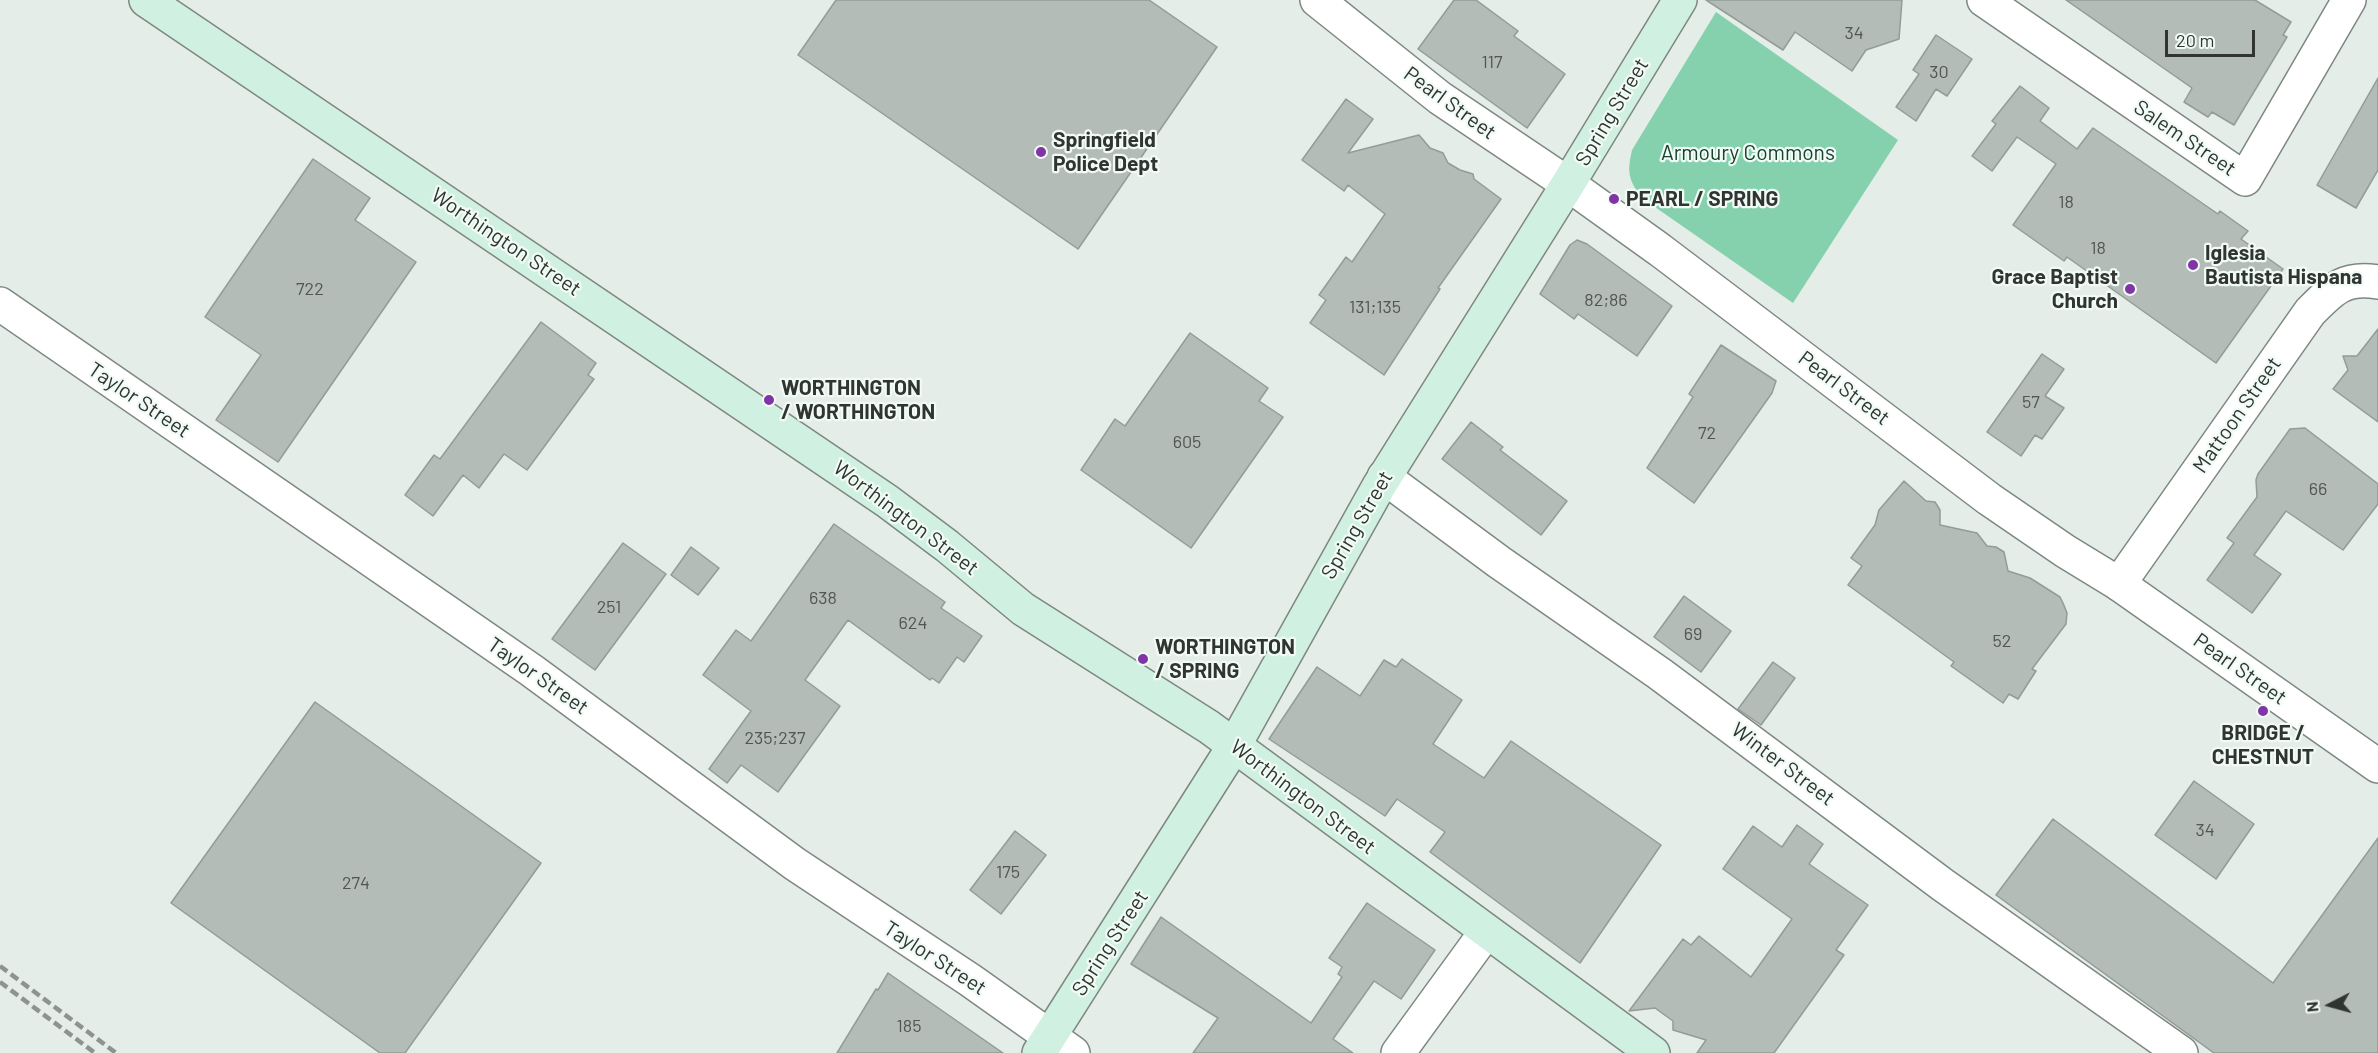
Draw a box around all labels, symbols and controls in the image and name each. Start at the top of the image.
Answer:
scale bar [2168,18,2258,56]
house number: 34 [1844,22,1864,44]
text: 20 m [2176,29,2214,51]
house number: 117 [1481,51,1503,73]
street label: Spring Street [1570,54,1654,170]
street label: Pearl Street [1399,61,1501,145]
house number: 30 [1929,61,1949,83]
street label: Salem Street [2129,95,2241,181]
place label: Springfield Police Dept [1053,127,1158,177]
park label: Armoury Commons [1661,140,1835,166]
marker: Springfield Police Dept [1034,145,1048,159]
street label: Worthington Street [426,183,586,301]
place label: PEARL / SPRING [1626,186,1778,212]
house number: 18 [2058,191,2074,213]
marker: PEARL / SPRING [1607,192,1621,206]
house number: 18 [2090,237,2106,259]
place label: Iglesia Bautista Hispana [2205,240,2362,290]
marker: Iglesia Bautista Hispana [2186,258,2200,272]
place label: Grace Baptist Church [1992,264,2118,314]
house number: 722 [296,278,324,300]
marker: Grace Baptist Church [2123,282,2137,296]
house number: 82;86 [1584,289,1628,311]
house number: 131;135 [1349,296,1401,318]
street label: Pearl Street [1793,345,1895,431]
street label: Mattoon Street [2188,352,2286,478]
street label: Taylor Street [83,357,195,443]
place label: WORTHINGTON / WORTHINGTON [781,375,935,425]
house number: 57 [2022,391,2040,413]
marker: WORTHINGTON / WORTHINGTON [762,393,776,407]
house number: 72 [1698,422,1716,444]
house number: 605 [1173,431,1201,453]
street label: Worthington Street [828,455,984,581]
street label: Spring Street [1316,466,1398,584]
house number: 66 [2309,478,2327,500]
house number: 638 [809,587,837,609]
house number: 251 [597,596,621,618]
house number: 624 [899,612,927,634]
house number: 69 [1684,623,1702,645]
street label: Pearl Street [2189,628,2291,710]
house number: 52 [1993,630,2011,652]
street label: Taylor Street [483,632,593,720]
place label: WORTHINGTON / SPRING [1155,634,1295,684]
marker: WORTHINGTON / SPRING [1136,652,1150,666]
marker: BRIDGE / CHESTNUT [2256,704,2270,718]
street label: Winter Street [1726,717,1840,811]
place label: BRIDGE / CHESTNUT [2212,720,2314,770]
house number: 235;237 [745,727,805,749]
street label: Worthington Street [1225,734,1381,860]
house number: 34 [2195,819,2215,841]
house number: 175 [996,861,1020,883]
house number: 274 [342,872,370,894]
street label: Spring Street [1066,885,1154,1001]
street label: Taylor Street [879,915,991,1001]
north arrow [2300,975,2360,1035]
text: N [2302,1001,2322,1013]
house number: 185 [897,1015,921,1037]

